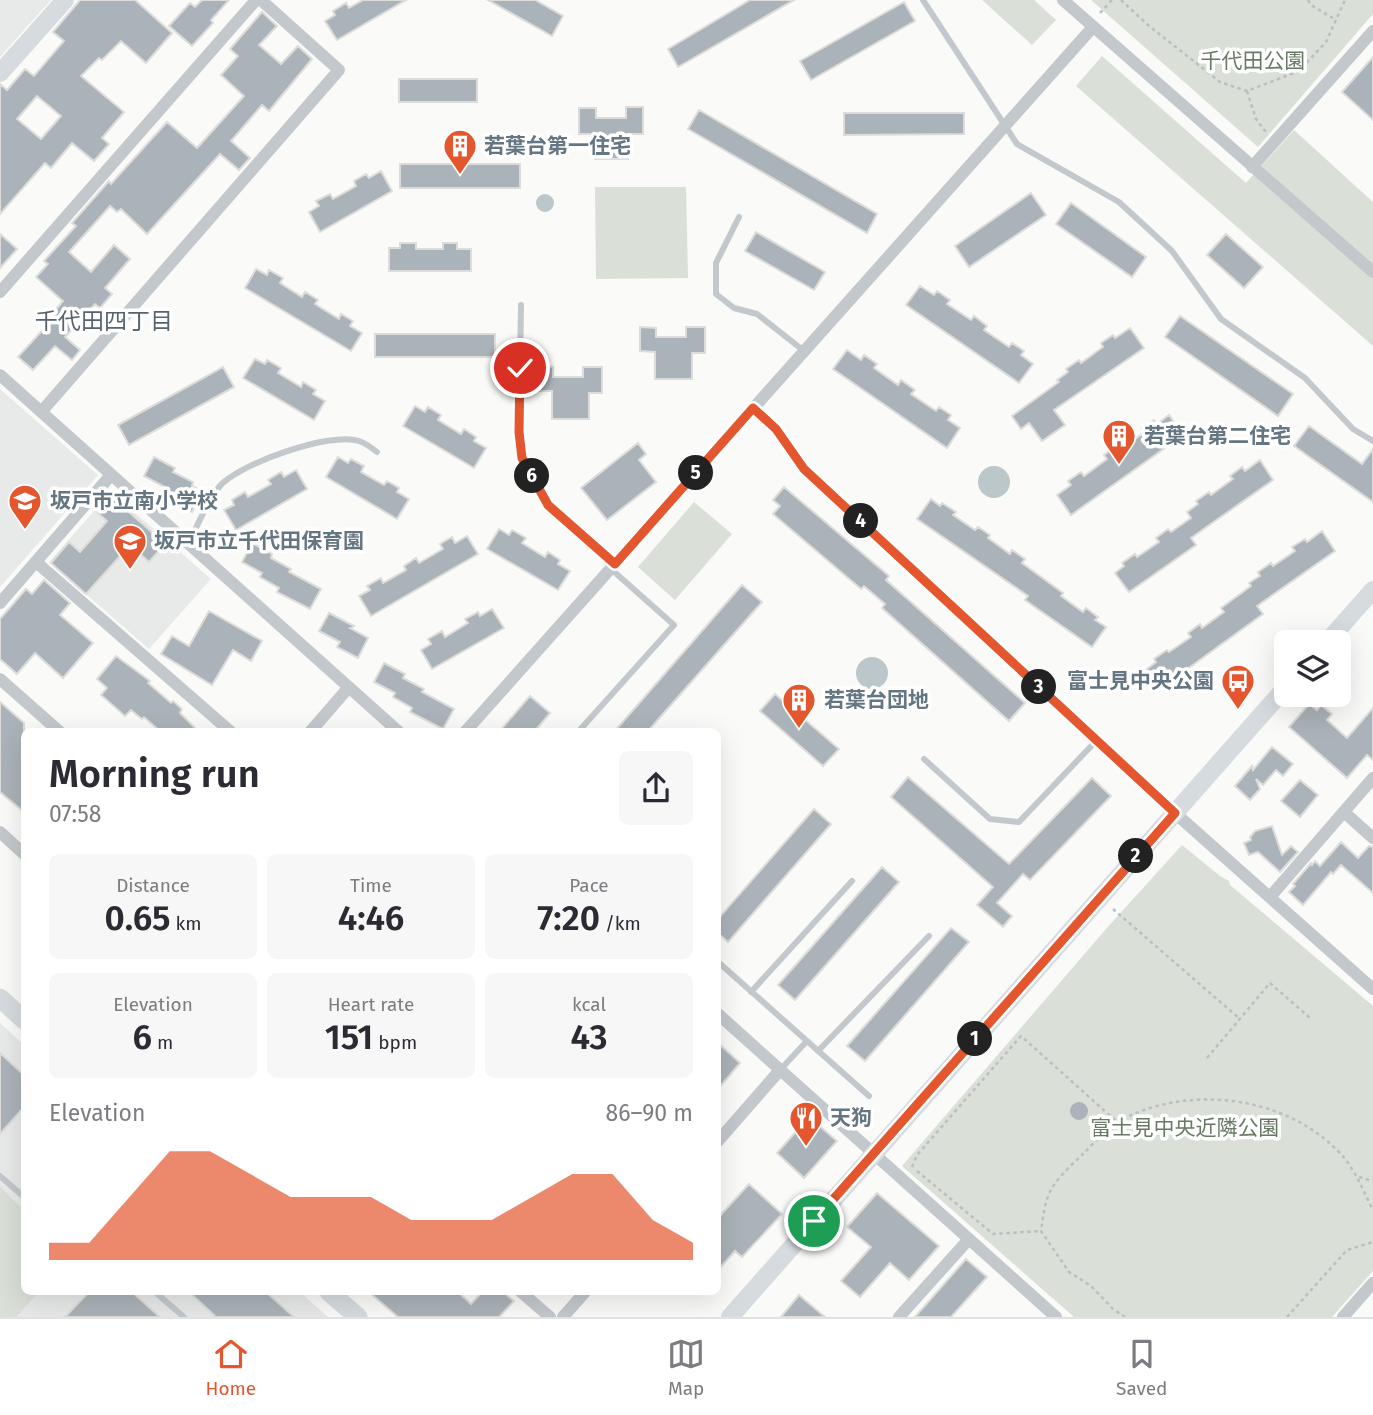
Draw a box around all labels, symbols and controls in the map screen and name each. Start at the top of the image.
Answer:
park label: 千代田公園 [1201,48,1306,74]
building icon: 若葉台第一住宅 [441,127,479,176]
place label: 若葉台第一住宅 [484,133,631,159]
district label: 千代田四丁目 [35,307,173,335]
pin [490,338,550,398]
icon: check [501,349,539,387]
building icon: 若葉台第二住宅 [1100,417,1138,466]
place label: 若葉台第二住宅 [1144,423,1291,449]
pin: 5 [678,456,714,490]
pin: 6 [514,458,550,494]
text: 5 [690,461,701,484]
text: 6 [526,464,537,487]
school or university icon: 坂戸市立南小学校 [6,482,44,531]
place label: 坂戸市立南小学校 [50,488,218,514]
pin: 4 [844,504,878,538]
text: 4 [855,509,866,532]
school or university icon: 坂戸市立千代田保育園 [111,522,149,571]
place label: 坂戸市立千代田保育園 [154,528,364,554]
map controls [1274,630,1351,707]
button: layers [1274,630,1351,707]
bus stop icon: 富士見中央公園 [1219,662,1257,711]
place label: 富士見中央公園 [1067,668,1214,694]
pin: 3 [1021,670,1056,704]
text: 3 [1034,675,1043,698]
building icon: 若葉台団地 [780,681,818,730]
place label: 若葉台団地 [824,687,929,713]
text: Morning run [49,751,260,797]
button: share [619,751,693,825]
text: 07:58 [49,800,101,828]
pin: 2 [1118,838,1154,874]
text: 2 [1131,844,1140,867]
text: Distance [116,874,190,897]
text: Time [350,874,392,897]
text: Pace [569,874,609,897]
text: 0.65 [104,897,171,939]
text: 4:46 [338,897,404,939]
text: 7:20 [537,897,600,939]
text: km [171,912,202,935]
text: /km [600,912,641,935]
text: Elevation [113,993,193,1016]
text: Heart rate [328,993,414,1016]
text: kcal [572,993,606,1016]
text: 6 [133,1016,152,1058]
text: 151 [325,1016,373,1058]
text: 43 [571,1016,607,1058]
pin: 1 [958,1021,992,1056]
text: 1 [970,1027,979,1050]
text: m [152,1031,173,1054]
text: bpm [373,1031,417,1054]
text: Elevation [49,1099,145,1127]
text: 86–90 m [606,1099,693,1127]
restaurant icon: 天狗 [787,1099,825,1148]
place label: 天狗 [830,1105,872,1131]
park label: 富士見中央近隣公園 [1091,1115,1280,1141]
pin [784,1191,844,1251]
icon: arrive [795,1202,833,1240]
tab: Home [205,1335,256,1400]
tab: Map [667,1335,705,1400]
tab: Saved [1116,1335,1167,1400]

